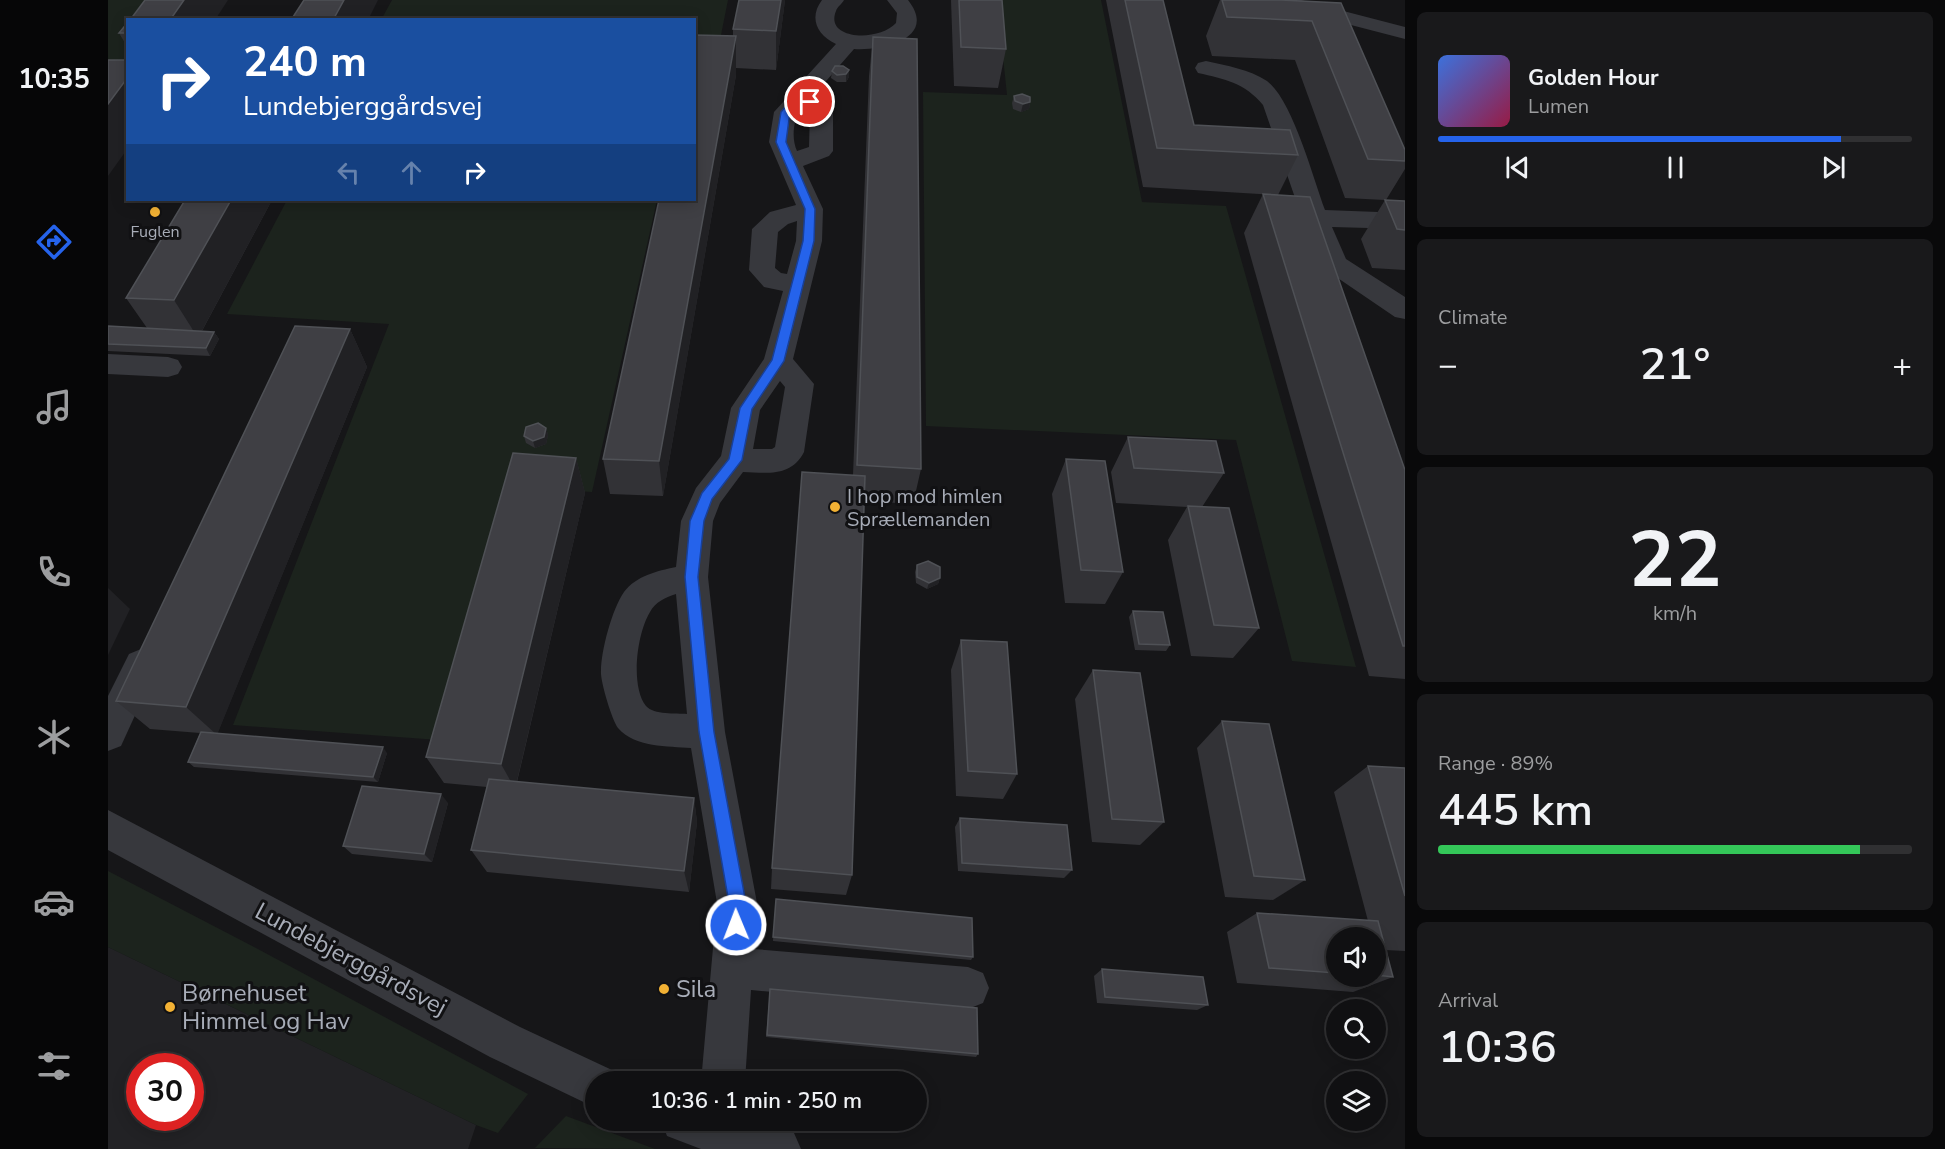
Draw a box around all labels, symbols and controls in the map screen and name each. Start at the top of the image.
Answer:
text: 240 m [243,34,367,91]
icon: right [144,42,222,120]
text: 10:35 [18,61,90,98]
text: Golden Hour [1528,63,1659,93]
pin [784,76,835,127]
icon: arrive [793,85,826,118]
text: Lundebjerggårdsvej [243,88,482,125]
text: Lumen [1528,93,1589,120]
icon: previous [1501,151,1534,184]
icon: pause [1659,151,1692,184]
icon: next [1817,151,1850,184]
icon: left [332,156,365,189]
icon: ahead [395,156,428,189]
icon: right [458,156,491,189]
marker: Fuglen [148,205,162,219]
icon: directions [33,221,75,263]
place label: Fuglen [130,221,180,243]
text: Climate [1438,304,1507,331]
text: 21° [1640,334,1710,395]
text: − [1438,343,1458,388]
text: + [1892,343,1912,388]
icon: music [33,386,75,428]
place label: I hop mod himlen Sprællemanden [847,483,1003,533]
marker: I hop mod himlen Sprællemanden [828,500,842,514]
text: 22 [1628,507,1722,614]
icon: phone [33,551,75,593]
text: km/h [1653,600,1697,627]
icon: climate [33,716,75,758]
text: Range · 89% [1438,750,1553,777]
text: 445 km [1438,780,1593,841]
icon: car [33,881,75,923]
position arrow [704,893,768,957]
street label: Lundebjerggårdsvej [250,895,452,1023]
map controls [1326,927,1386,1131]
button: sound [1326,927,1386,987]
place label: Sila [676,973,716,1005]
place label: Børnehuset Himmel og Hav [182,977,350,1037]
marker: Sila [657,982,671,996]
text: Arrival [1438,987,1498,1014]
button: search [1326,999,1386,1059]
marker: Børnehuset Himmel og Hav [163,1000,177,1014]
text: 10:36 [1438,1017,1557,1078]
icon: filters [33,1045,75,1087]
speed limit sign: 30 [126,1053,204,1131]
button: layers [1326,1071,1386,1131]
text: 10:36 · 1 min · 250 m [650,1086,862,1116]

